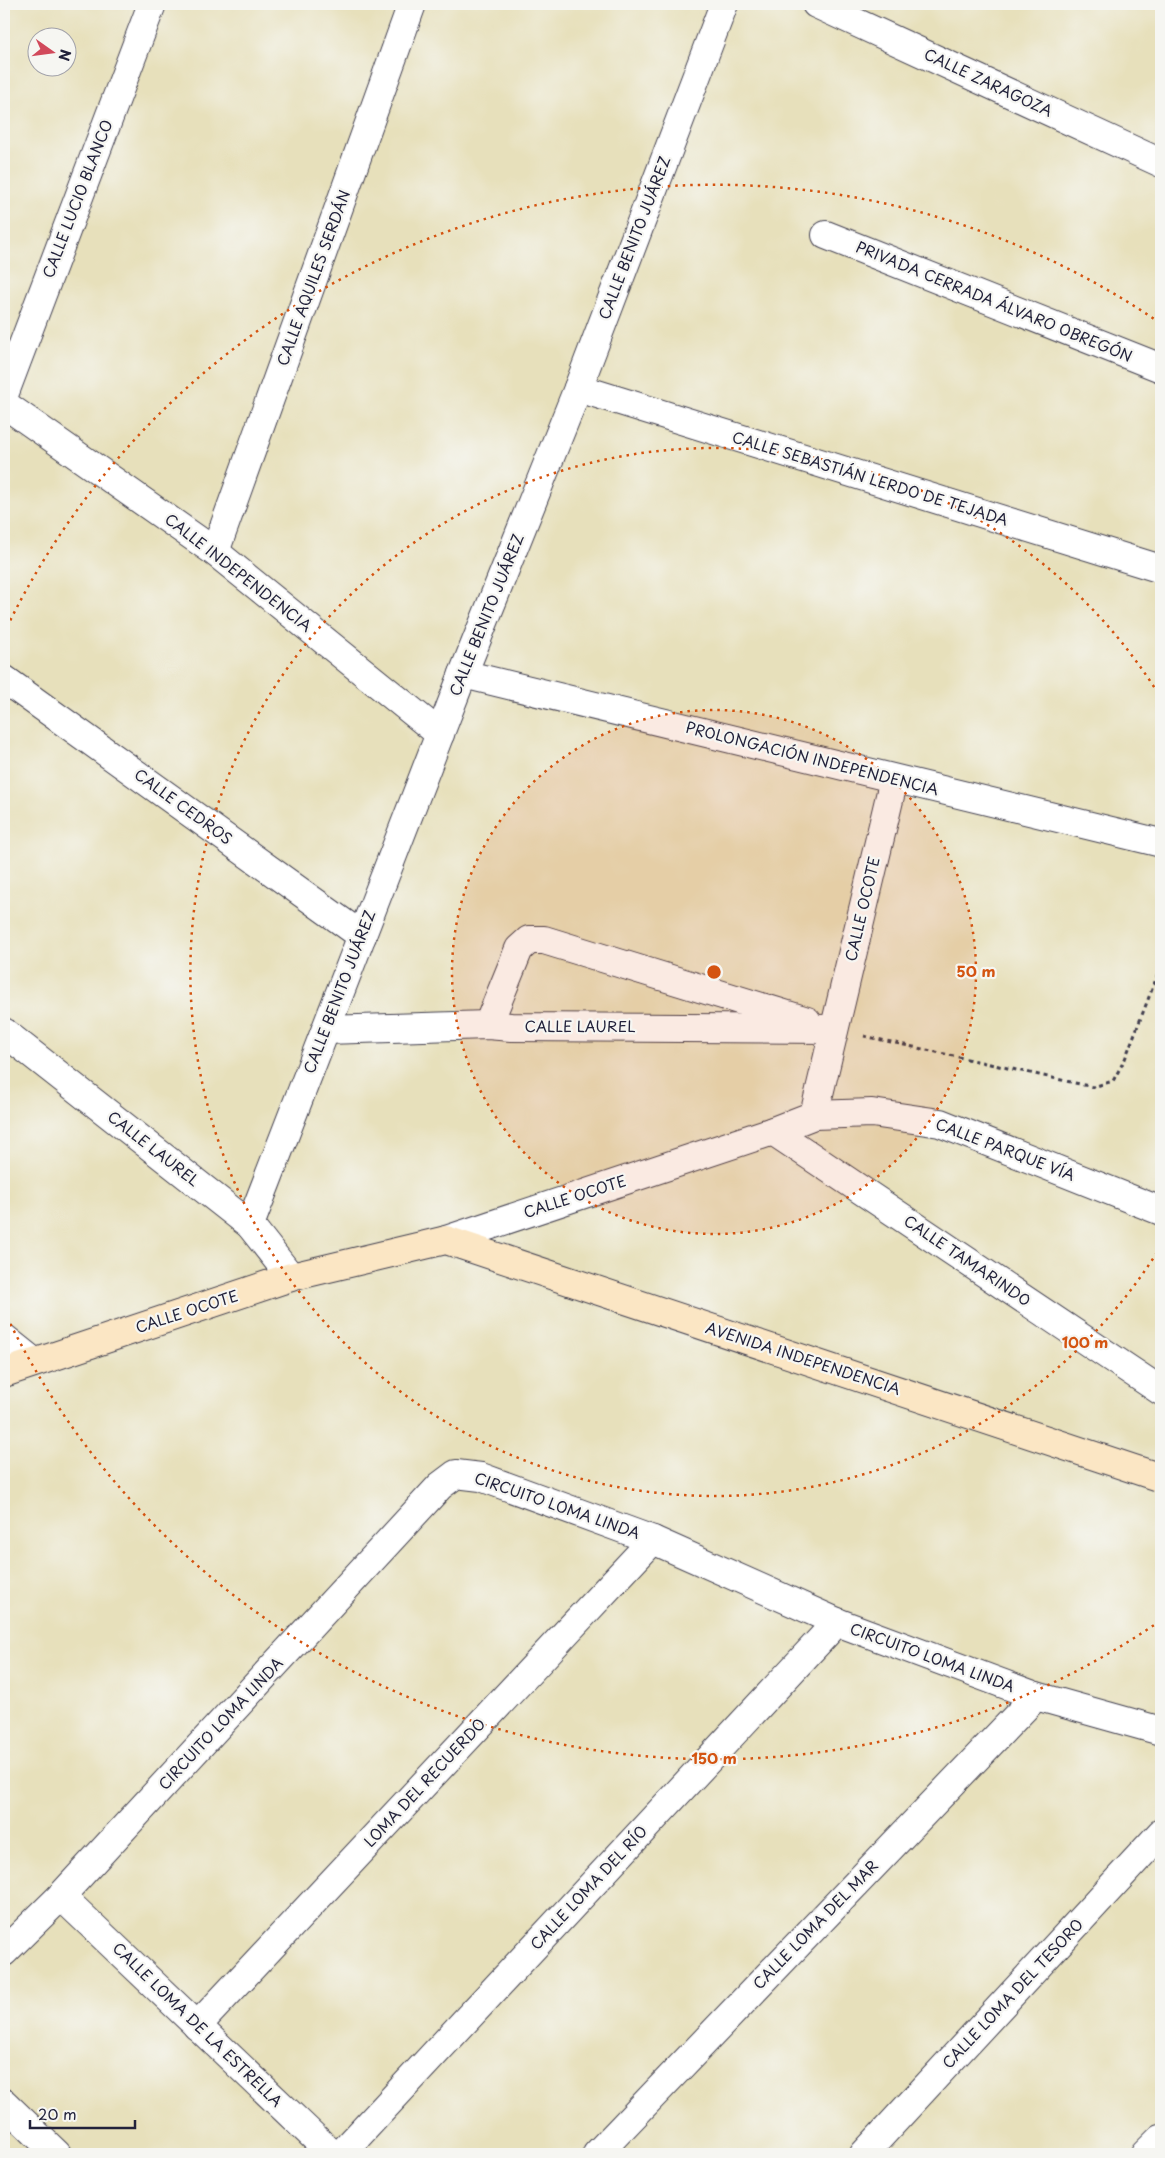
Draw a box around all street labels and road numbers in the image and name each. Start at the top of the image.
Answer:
street label: CALLE ZARAGOZA [921,42,1057,122]
street label: CALLE LUCIO BLANCO [36,116,117,281]
street label: CALLE BENITO JUÁREZ [592,152,675,322]
street label: CALLE AQUILES SERDÁN [270,186,355,369]
street label: PRIVADA CERRADA ÁLVARO OBREGÓN [853,234,1136,367]
street label: CALLE SEBASTIÁN LERDO DE TEJADA [730,425,1011,531]
street label: CALLE INDEPENDENCIA [160,507,317,637]
street label: CALLE BENITO JUÁREZ [442,530,529,699]
street label: PROLONGACIÓN INDEPENDENCIA [683,715,941,800]
street label: CALLE CEDROS [130,762,238,849]
street label: CALLE OCOTE [838,854,885,963]
street label: CALLE BENITO JUÁREZ [297,906,380,1076]
street label: CALLE LAUREL [524,1014,636,1037]
street label: CALLE LAUREL [103,1105,205,1191]
street label: CALLE PARQUE VÍA [932,1111,1079,1186]
street label: CALLE OCOTE [520,1168,629,1223]
street label: CALLE TAMARINDO [900,1209,1036,1311]
street label: CALLE OCOTE [132,1283,241,1338]
street label: AVENIDA INDEPENDENCIA [703,1315,904,1400]
street label: CIRCUITO LOMA LINDA [472,1465,643,1544]
street label: CIRCUITO LOMA LINDA [847,1616,1018,1697]
street label: CIRCUITO LOMA LINDA [152,1652,288,1794]
street label: LOMA DEL RECUERDO [358,1712,490,1852]
street label: CALLE LOMA DEL RÍO [524,1820,652,1954]
street label: CALLE LOMA DEL MAR [747,1854,883,1994]
street label: CALLE LOMA DEL TESORO [936,1913,1088,2073]
street label: CALLE LOMA DE LA ESTRELLA [108,1936,288,2111]

